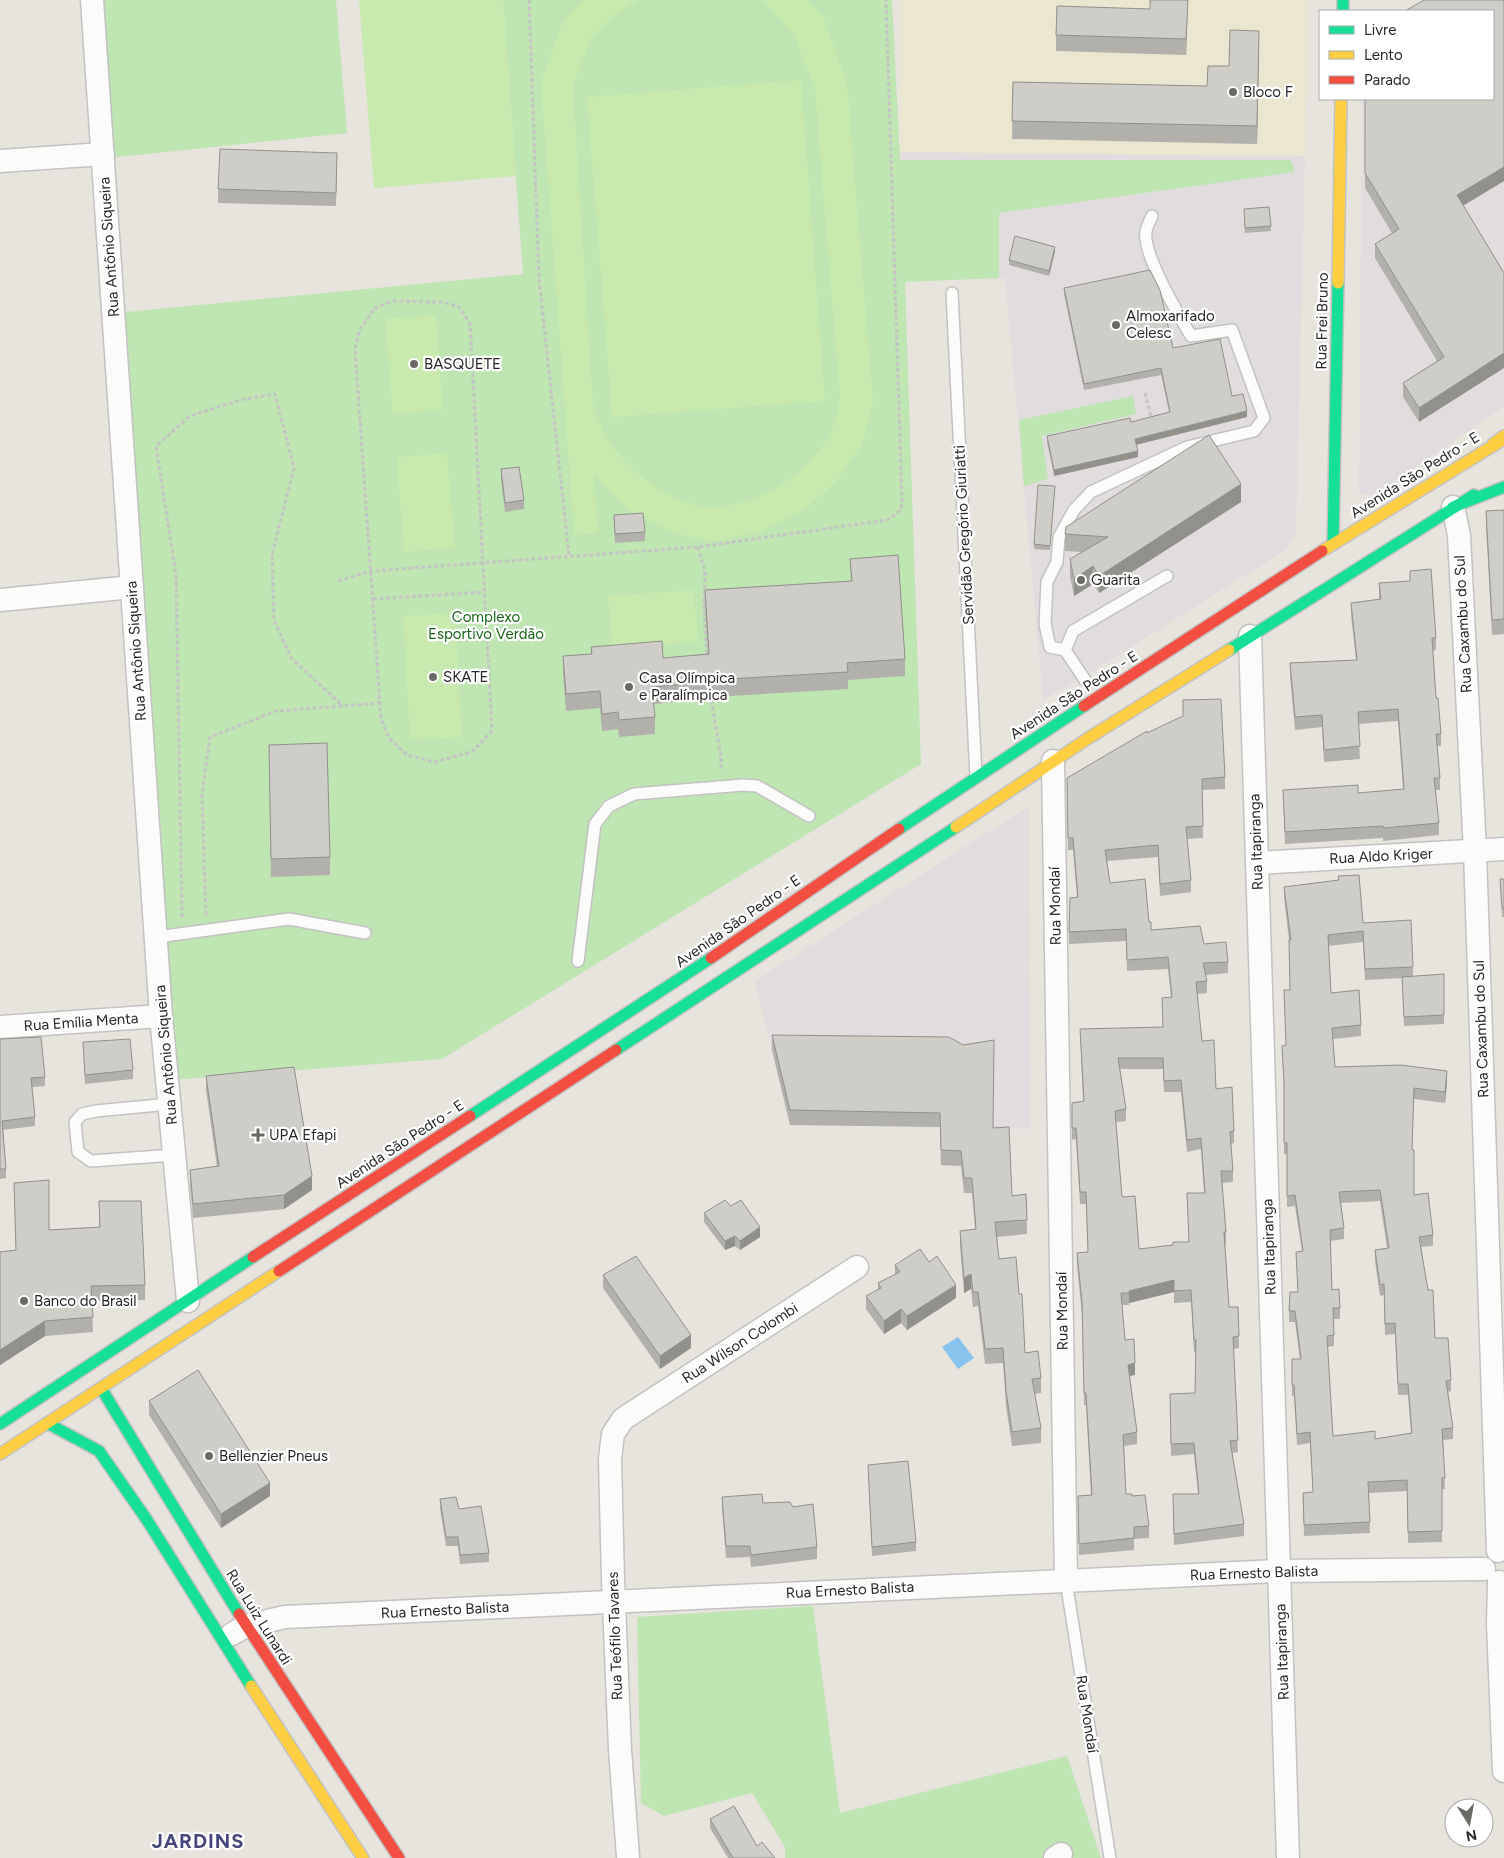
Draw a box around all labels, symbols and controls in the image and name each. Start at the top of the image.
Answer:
legend [1319,10,1494,100]
text: Livre [1364,21,1396,39]
text: Lento [1364,46,1403,64]
text: Parado [1364,71,1411,89]
place label: Bloco F [1243,83,1293,101]
marker: Bloco F [1227,86,1239,98]
street label: Rua Antônio Siqueira [95,176,123,318]
street label: Rua Frei Bruno [1312,272,1332,370]
place label: Almoxarifado Celesc [1126,307,1215,342]
marker: Almoxarifado Celesc [1110,319,1122,331]
place label: BASQUETE [424,355,501,373]
marker: BASQUETE [408,358,420,370]
street label: Avenida São Pedro - E [1347,428,1483,522]
street label: Servidão Gregório Giuriatti [950,445,978,625]
street label: Rua Caxambu do Sul [1450,555,1476,693]
place label: Guarita [1091,571,1140,589]
marker: Guarita [1075,574,1087,586]
street label: Rua Antônio Siqueira [122,580,150,722]
park label: Complexo Esportivo Verdão [428,608,544,643]
street label: Avenida São Pedro - E [1007,647,1141,743]
place label: SKATE [443,668,488,686]
place label: Casa Olímpica e Paralímpica [639,669,735,704]
marker: SKATE [427,671,439,683]
marker: Casa Olímpica e Paralímpica [623,681,635,693]
street label: Rua Itapiranga [1245,794,1267,890]
street label: Rua Aldo Kriger [1329,844,1433,868]
street label: Rua Mondaí [1045,865,1065,946]
street label: Avenida São Pedro - E [672,871,804,971]
street label: Rua Caxambu do Sul [1470,960,1492,1098]
street label: Rua Antônio Siqueira [151,984,181,1126]
street label: Rua Emília Menta [23,1009,139,1035]
street label: Avenida São Pedro - E [333,1096,467,1192]
place label: UPA Efapi [269,1126,337,1144]
marker: UPA Efapi [251,1128,265,1142]
street label: Rua Itapiranga [1258,1199,1280,1295]
street label: Rua Mondaí [1052,1270,1072,1351]
place label: Banco do Brasil [34,1292,137,1310]
marker: Banco do Brasil [18,1295,30,1307]
street label: Rua Wilson Colombi [679,1299,801,1387]
place label: Bellenzier Pneus [219,1447,328,1465]
marker: Bellenzier Pneus [203,1450,215,1462]
street label: Rua Ernesto Balista [1189,1562,1319,1584]
street label: Rua Luiz Lunardi [222,1566,296,1668]
street label: Rua Teófilo Tavares [604,1571,626,1701]
street label: Rua Ernesto Balista [785,1578,915,1602]
street label: Rua Ernesto Balista [380,1598,510,1622]
street label: Rua Itapiranga [1271,1604,1293,1700]
street label: Rua Mondaí [1072,1674,1102,1756]
north arrow [1444,1798,1494,1848]
text: N [1464,1826,1478,1845]
district label: JARDINS [152,1829,244,1853]

